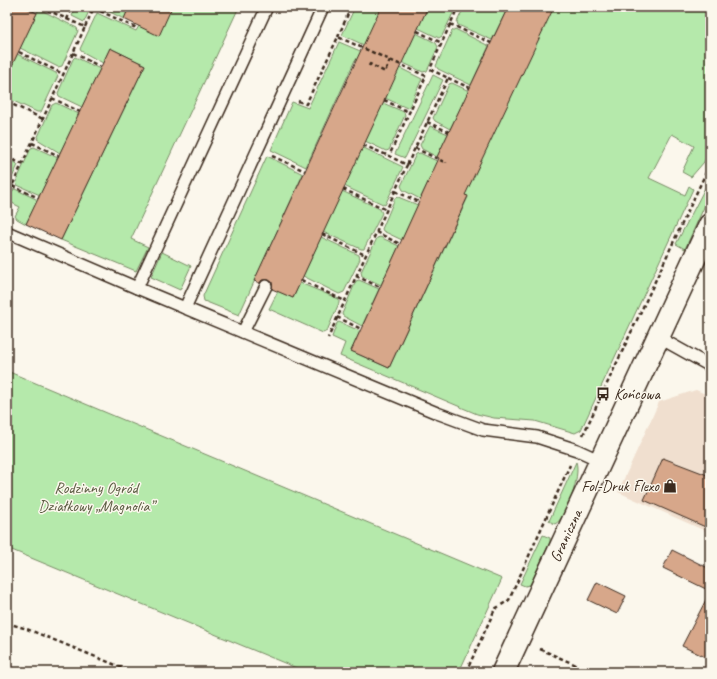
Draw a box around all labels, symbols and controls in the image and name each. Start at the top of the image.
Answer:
place label: Końcowa [614,384,662,404]
bus stop icon: Końcowa [595,386,611,402]
place label: Fol-Druk Flexo [581,476,660,496]
park label: Rodzinny Ogród Działkowy „Magnolia” [38,478,157,516]
shop icon: Fol-Druk Flexo [662,478,678,494]
street label: Graniczna [545,505,587,565]

